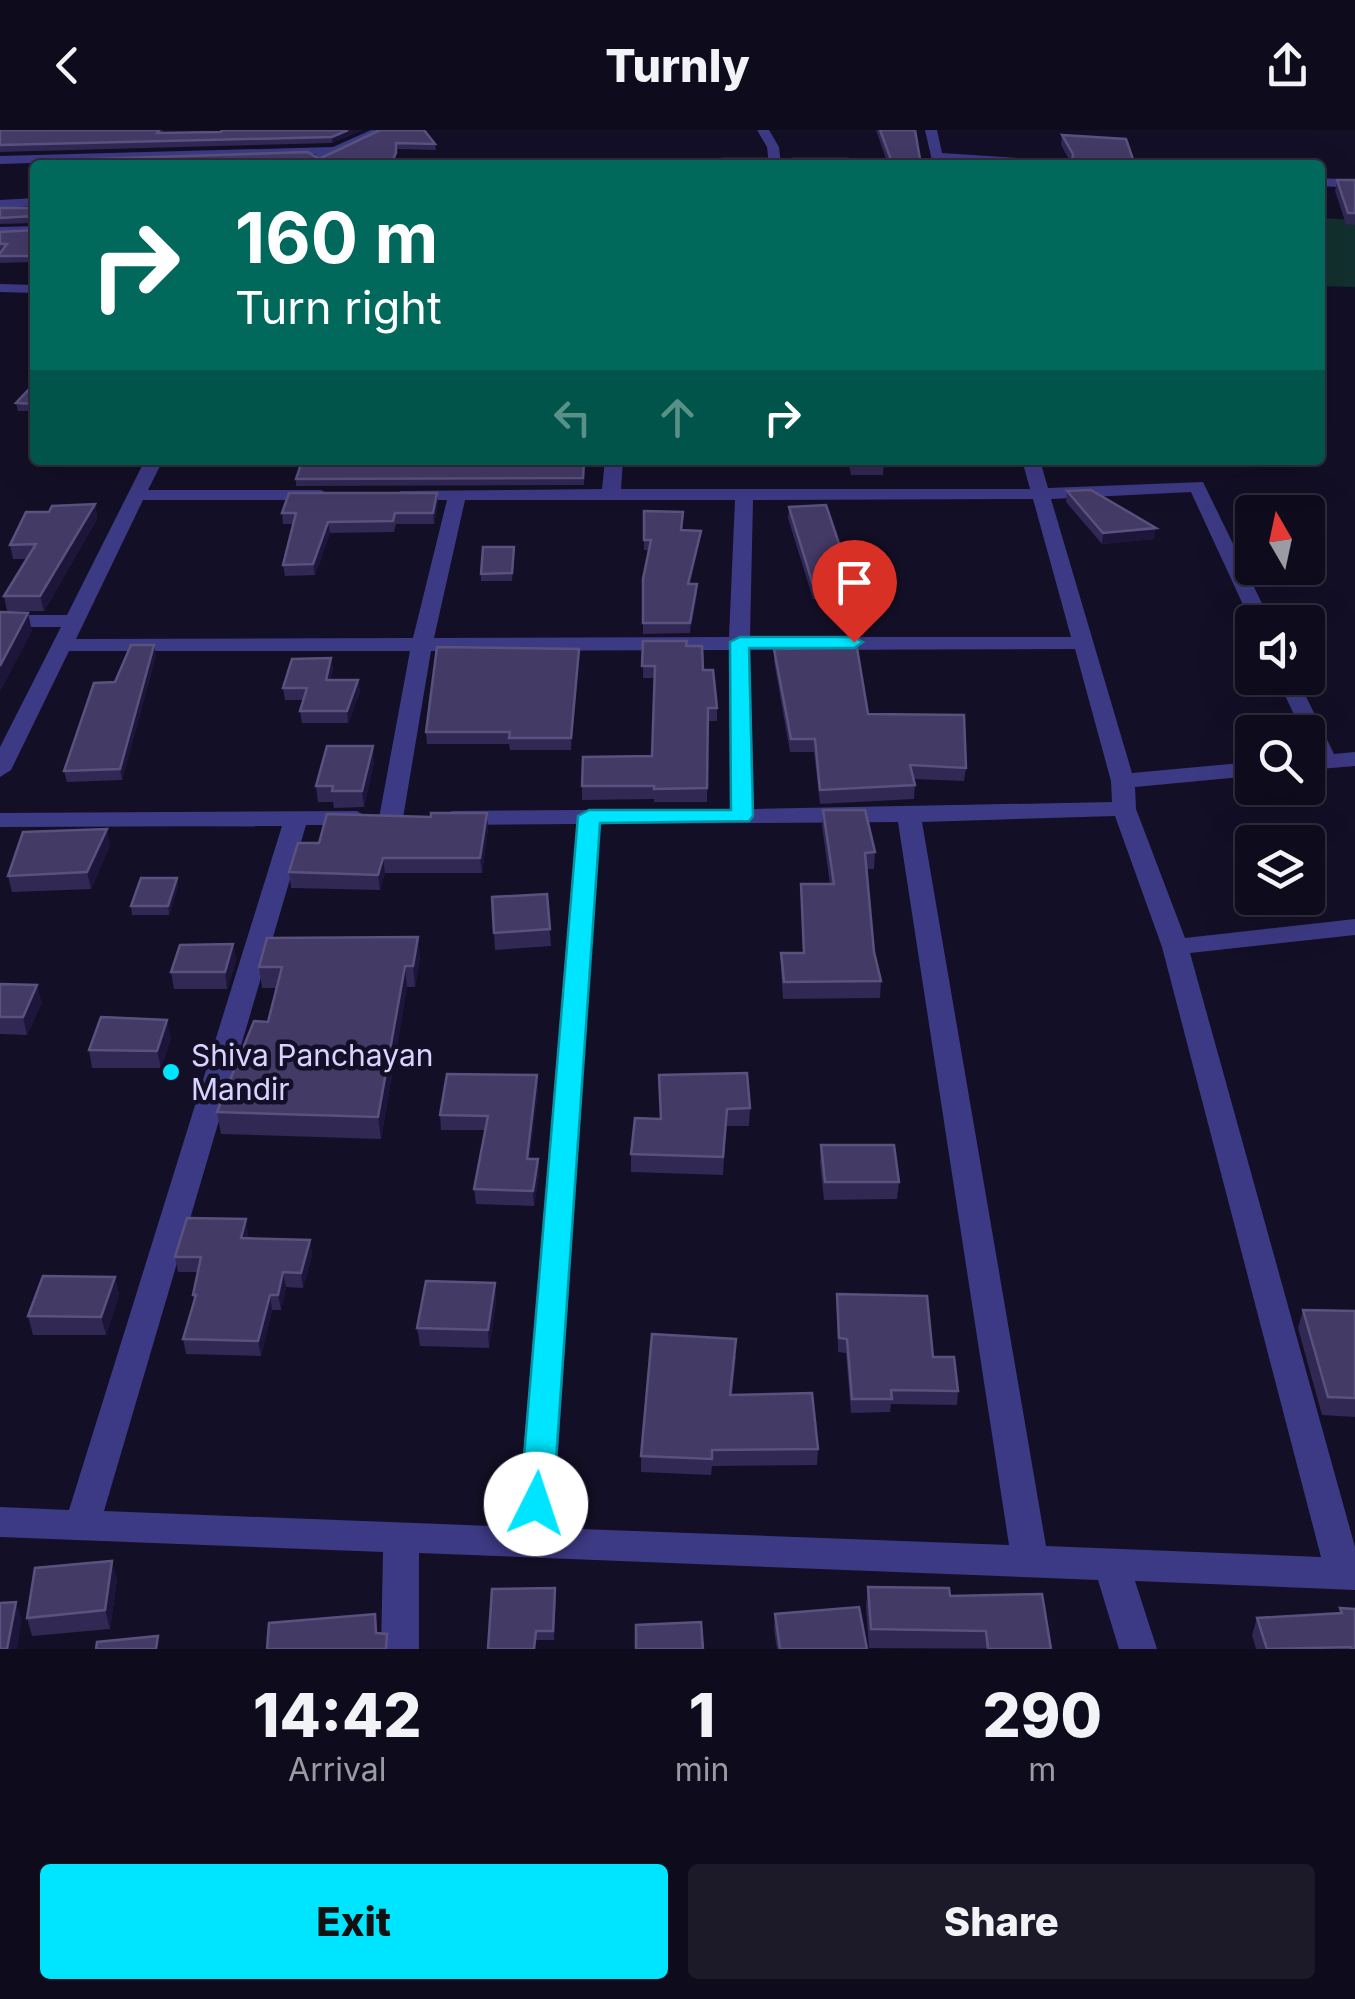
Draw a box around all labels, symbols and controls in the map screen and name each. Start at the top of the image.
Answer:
icon: back [40,38,95,93]
text: Turnly [605,38,750,93]
icon: share [1260,38,1315,93]
text: 160 m [235,195,438,280]
icon: right [70,200,200,330]
text: Turn right [235,280,442,335]
icon: left [545,390,600,445]
icon: ahead [650,390,705,445]
icon: right [755,390,810,445]
north arrow [1235,495,1325,585]
map controls [1235,495,1325,915]
pin [812,540,897,643]
icon: arrive [827,555,882,610]
button: sound [1235,605,1325,695]
button: search [1235,715,1325,805]
button: layers [1235,825,1325,915]
place label: Shiva Panchayan Mandir [191,1037,434,1107]
marker: Shiva Panchayan Mandir [160,1061,182,1083]
position arrow [484,1452,588,1556]
text: 14:42 [253,1679,422,1751]
text: 1 [689,1679,715,1751]
text: 290 [982,1679,1102,1751]
text: Arrival [288,1750,387,1789]
text: min [675,1750,729,1789]
text: m [1028,1750,1056,1789]
button: Exit [40,1864,668,1979]
button: Share [688,1864,1315,1979]

